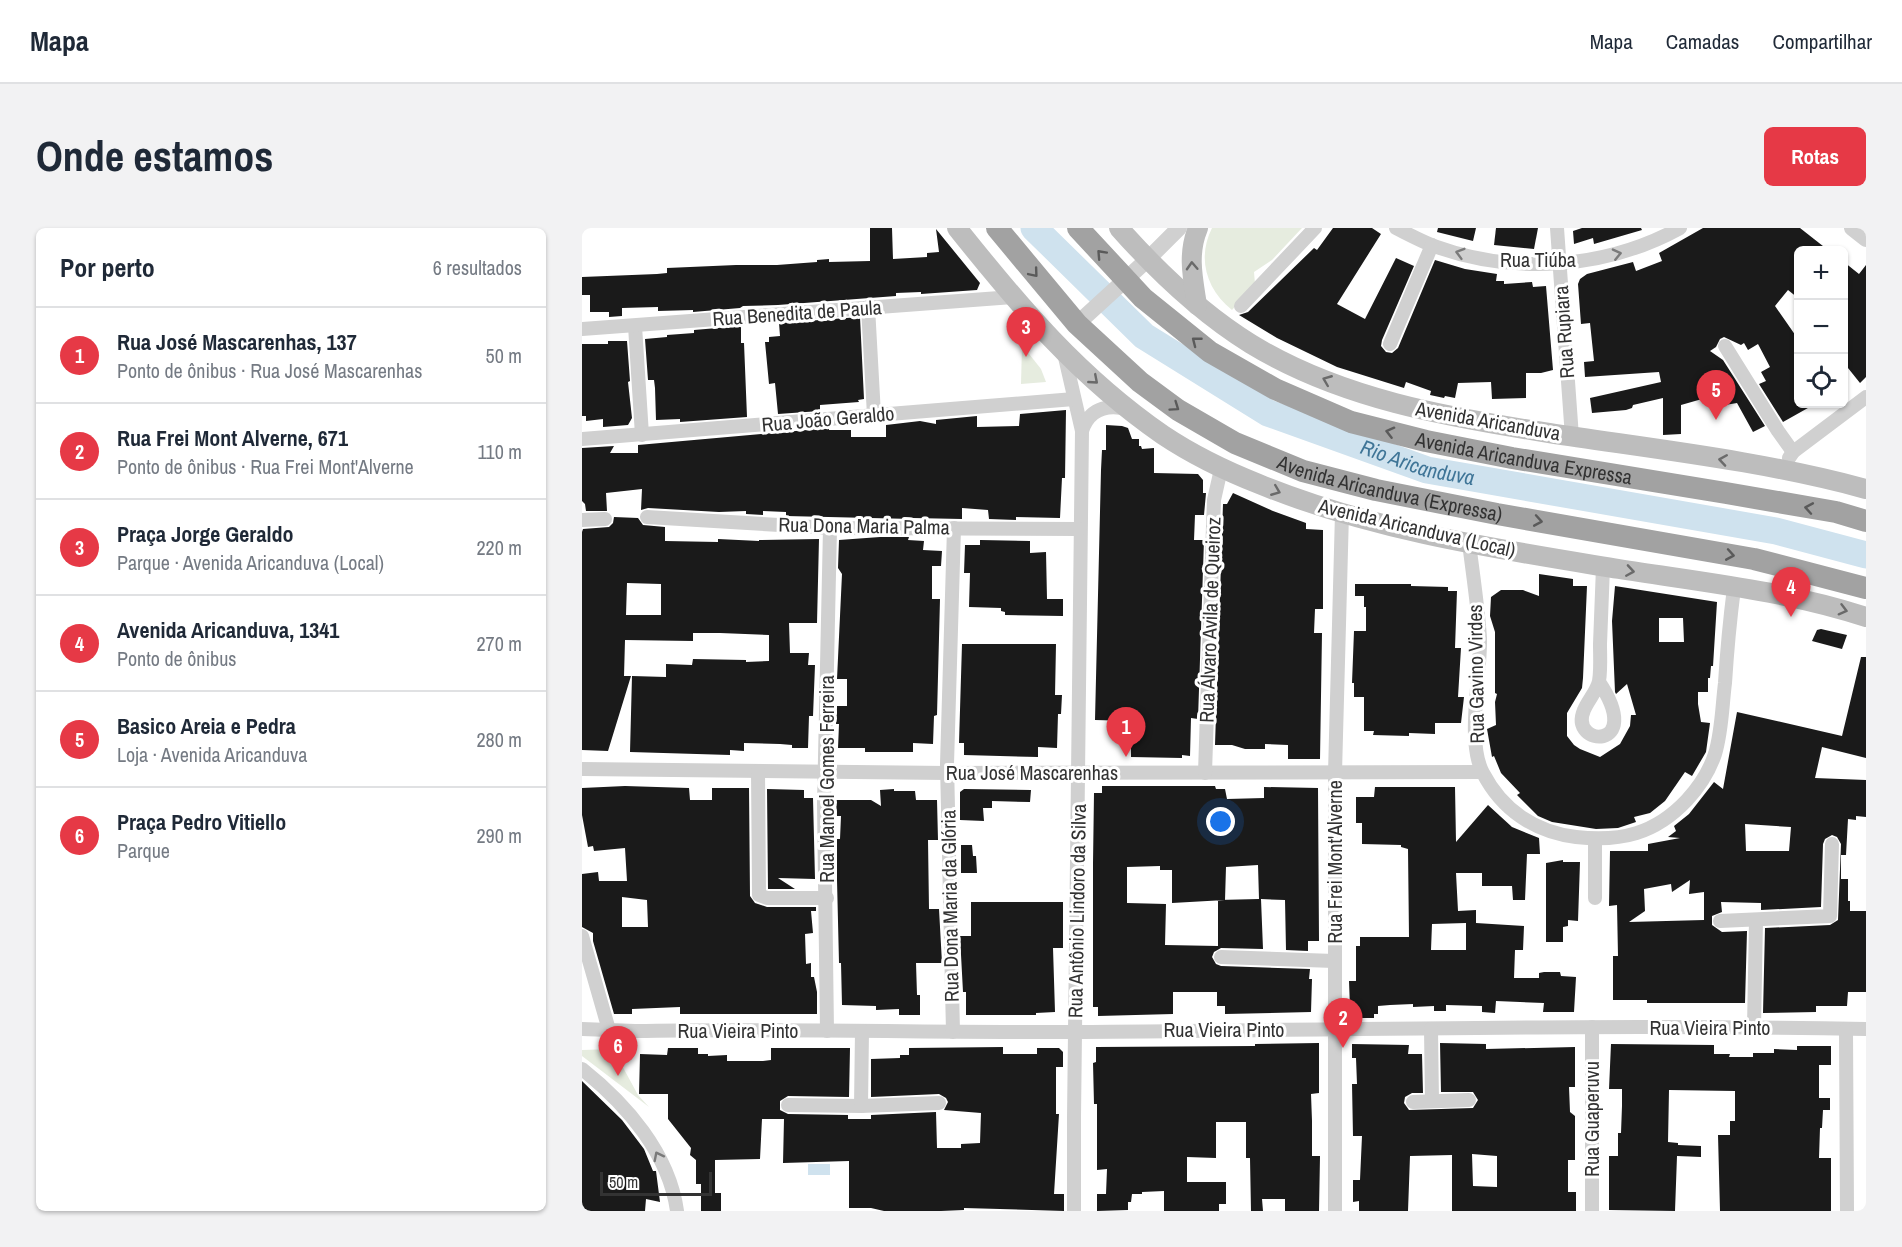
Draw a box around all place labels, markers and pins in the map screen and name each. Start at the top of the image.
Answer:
pin: 3 [1006,308,1046,357]
pin: 5 [1696,370,1736,420]
pin: 4 [1772,568,1810,617]
pin: 1 [1106,708,1146,757]
pin: 2 [1324,998,1362,1048]
pin: 6 [598,1026,638,1076]

